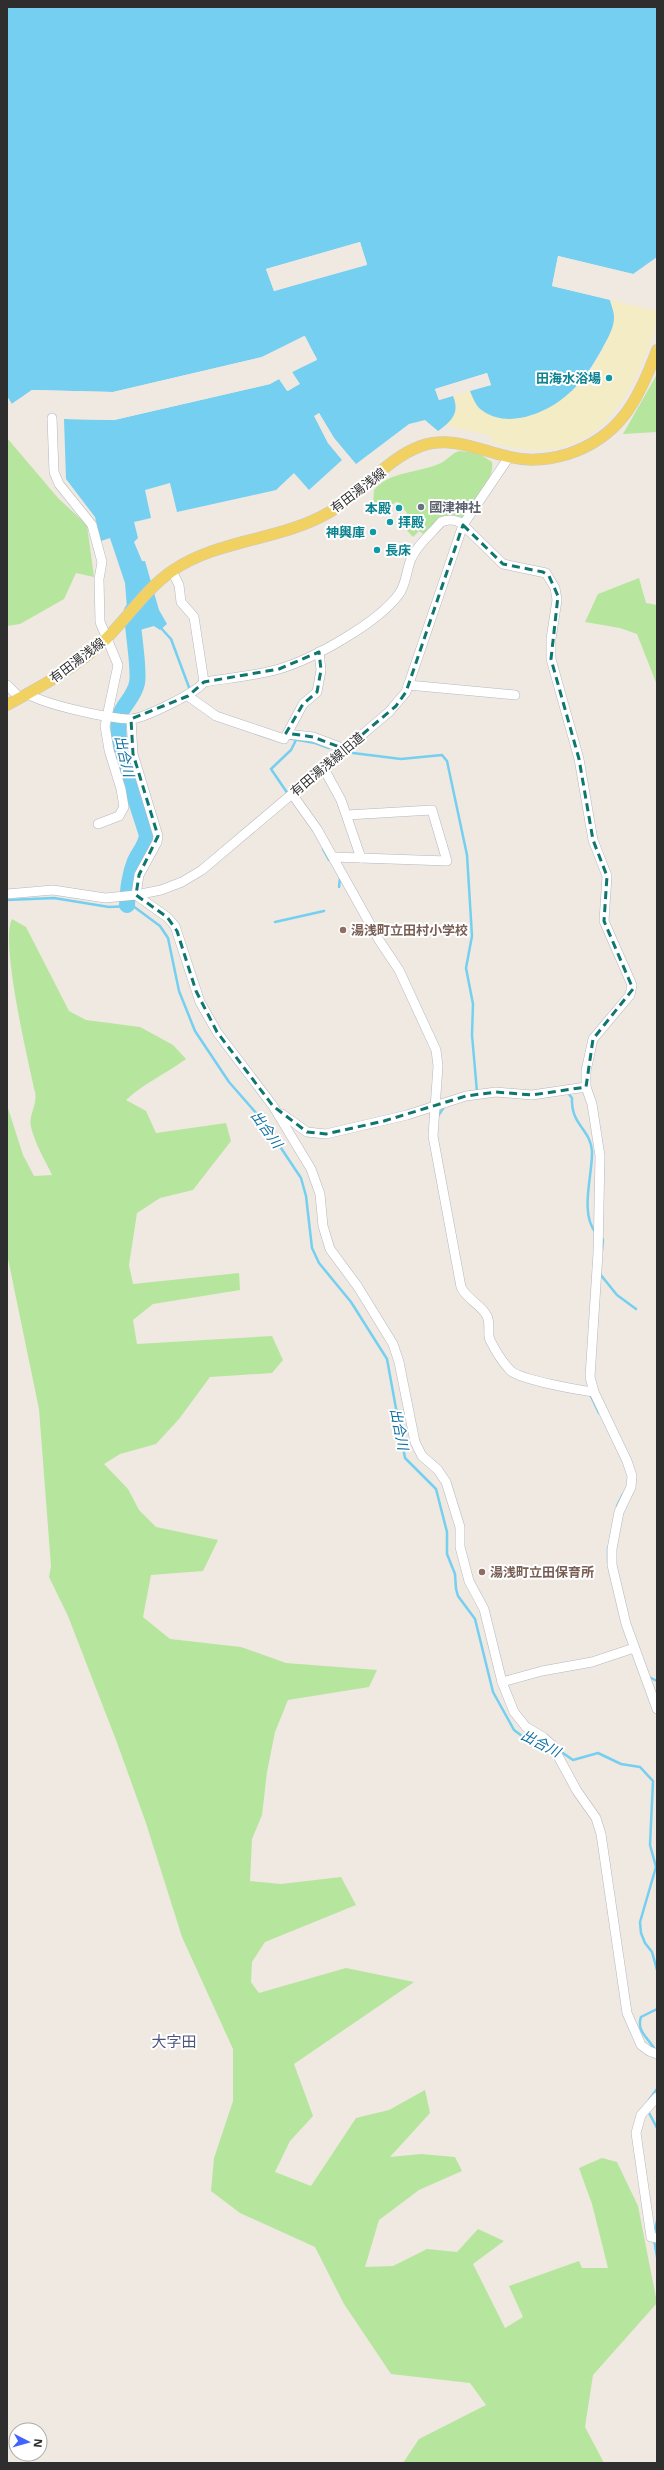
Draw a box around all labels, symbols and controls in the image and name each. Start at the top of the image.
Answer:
place label: 田海水浴場 [536,369,601,387]
marker: 田海水浴場 [604,373,614,383]
street label: 有田湯浅線 [327,463,389,517]
place label: 國津神社 [429,498,481,516]
place label: 本殿 [365,499,391,517]
marker: 國津神社 [416,502,426,512]
marker: 本殿 [394,503,404,513]
place label: 拝殿 [398,513,424,531]
marker: 拝殿 [385,517,395,527]
place label: 神輿庫 [326,523,365,541]
marker: 神輿庫 [368,527,378,537]
place label: 長床 [385,541,411,559]
marker: 長床 [372,545,382,555]
street label: 有田湯浅線 [46,633,108,687]
street label: 有田湯浅線旧道 [286,728,368,800]
water label: 出合川 [111,733,139,781]
place label: 湯浅町立田村小学校 [351,921,468,939]
marker: 湯浅町立田村小学校 [338,925,348,935]
water label: 出合川 [247,1106,288,1153]
water label: 出合川 [387,1407,414,1453]
place label: 湯浅町立田保育所 [490,1563,594,1581]
marker: 湯浅町立田保育所 [477,1567,487,1577]
water label: 出合川 [518,1725,566,1762]
district label: 大字田 [151,2031,197,2051]
north arrow [8,2422,48,2462]
text: N [31,2438,46,2448]

